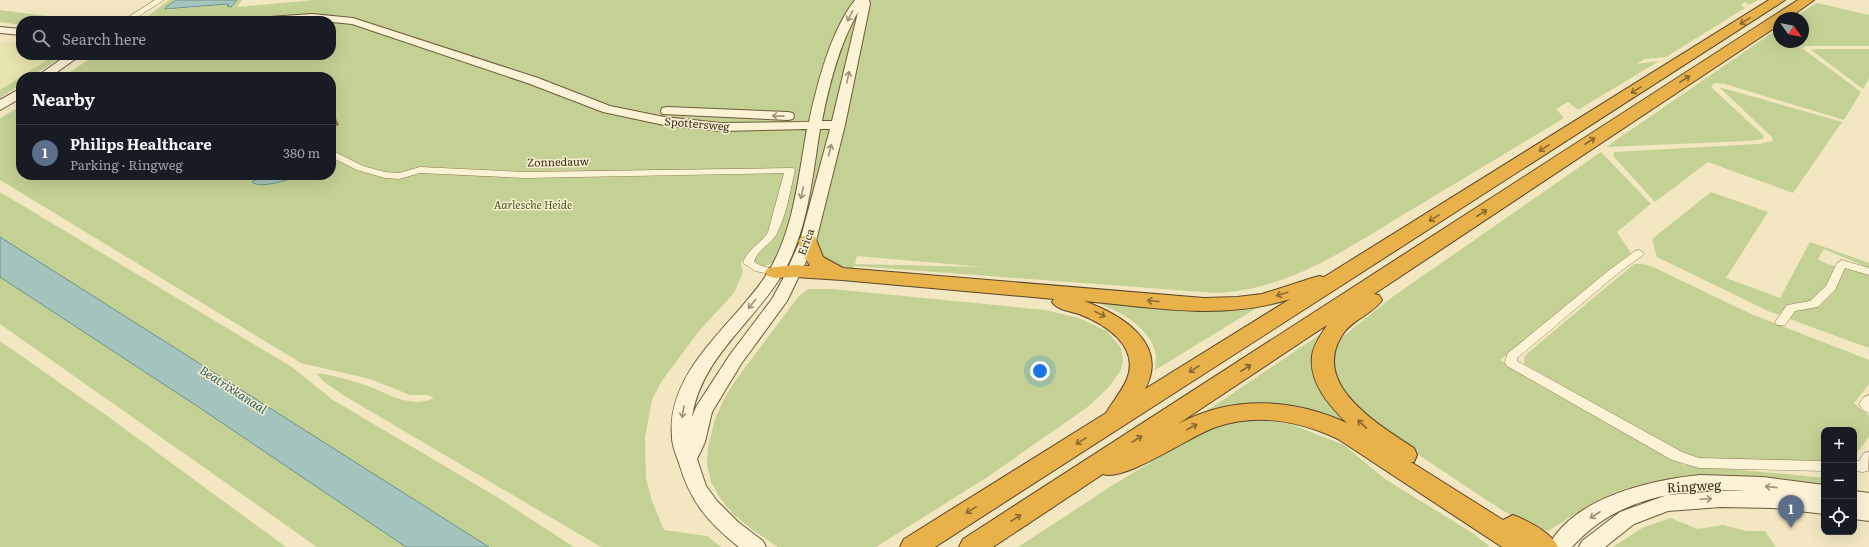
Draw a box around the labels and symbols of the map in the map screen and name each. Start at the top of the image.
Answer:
one-way arrow [846,10,853,22]
north arrow [1773,12,1809,48]
one-way arrow [1740,17,1751,25]
one-way arrow [844,71,852,84]
one-way arrow [1679,75,1691,83]
one-way arrow [1630,86,1641,95]
street label: Spottersweg [664,112,731,134]
one-way arrow [772,112,785,120]
one-way arrow [1584,137,1596,145]
one-way arrow [827,144,835,157]
one-way arrow [1538,144,1549,153]
street label: Zonnedauw [527,152,590,170]
one-way arrow [797,186,805,199]
park label: Aarlesche Heide [494,196,572,212]
one-way arrow [1476,209,1487,217]
one-way arrow [1429,214,1440,222]
street label: Erica [793,226,817,257]
one-way arrow [1275,291,1288,298]
one-way arrow [1147,297,1160,304]
one-way arrow [748,298,757,309]
one-way arrow [1094,311,1106,319]
water label: Beatrixkanaal [196,361,271,418]
your location [1030,361,1050,381]
one-way arrow [1240,363,1251,372]
one-way arrow [1188,366,1200,374]
one-way arrow [679,405,687,418]
one-way arrow [1357,419,1367,428]
one-way arrow [1186,423,1198,430]
one-way arrow [1131,435,1142,443]
one-way arrow [1075,437,1086,445]
street label: Ringweg [1666,475,1722,496]
one-way arrow [1765,483,1778,490]
pin: 1 [1778,495,1804,528]
one-way arrow [1699,496,1712,503]
one-way arrow [965,507,977,515]
one-way arrow [1590,511,1601,519]
one-way arrow [1011,514,1022,522]

